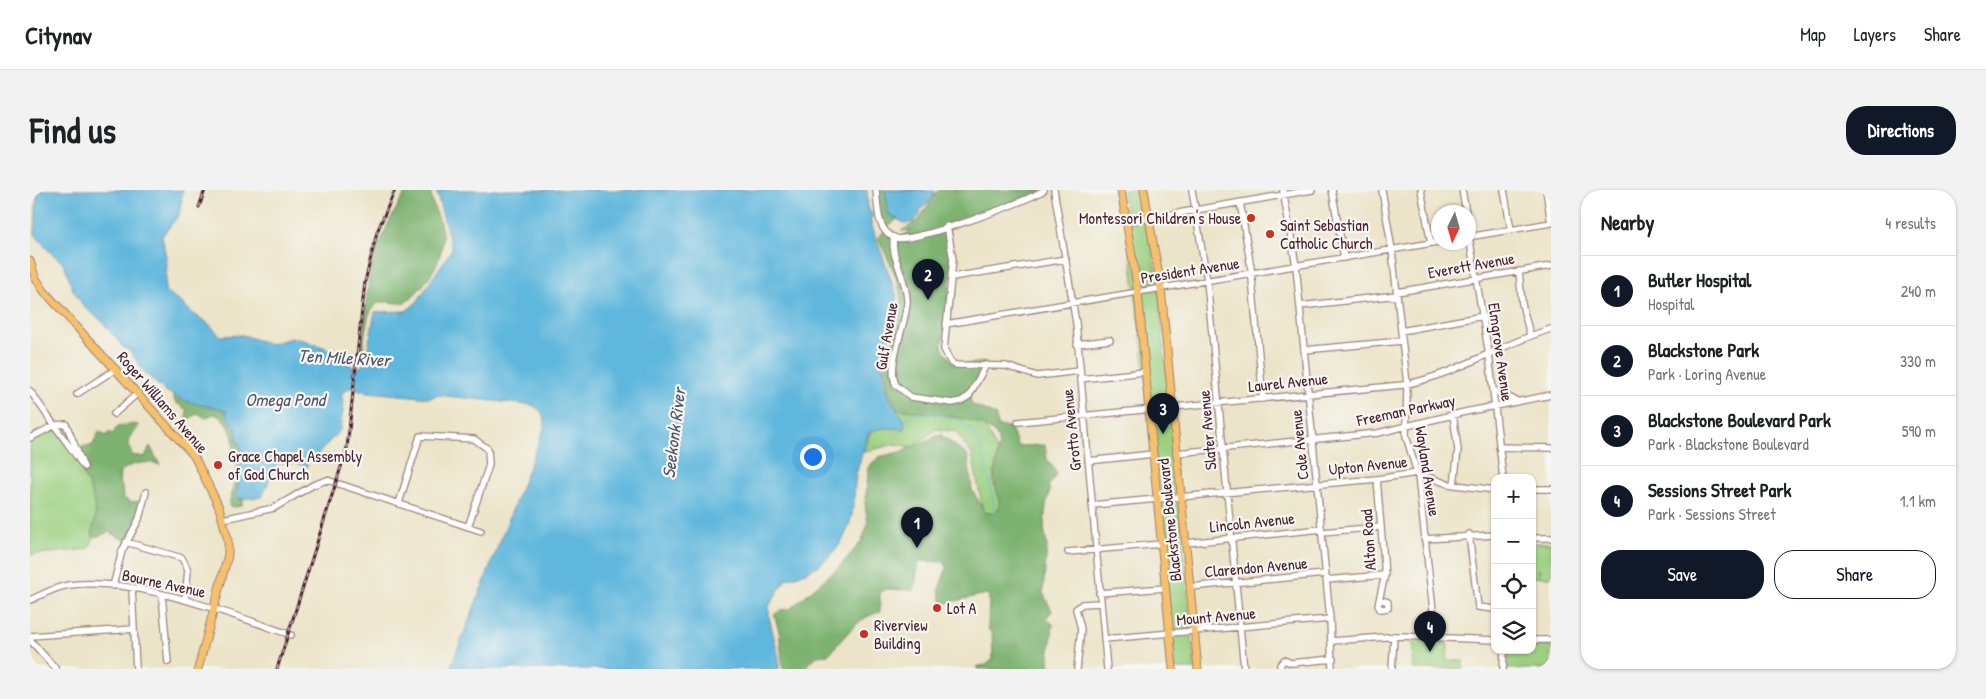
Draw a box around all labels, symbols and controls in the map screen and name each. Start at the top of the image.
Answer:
text: Citynav [25,19,92,51]
text: Map [1800,22,1826,47]
text: Layers [1854,22,1896,47]
text: Share [1924,22,1961,47]
button: Directions [1846,106,1956,155]
text: Find us [30,107,116,154]
north arrow [1431,205,1476,250]
place label: Montessori Children's House [1079,207,1242,229]
text: Nearby [1601,208,1654,237]
marker: Montessori Children's House [1245,212,1257,224]
text: 4 results [1885,212,1936,234]
place label: Saint Sebastian Catholic Church [1280,214,1373,254]
marker: Saint Sebastian Catholic Church [1264,228,1276,240]
street label: Everett Avenue [1426,246,1517,283]
street label: President Avenue [1139,251,1242,289]
pin: 2 [912,259,944,300]
text: Butler Hospital [1648,267,1751,293]
text: 1 [1614,280,1620,302]
text: 240 m [1901,280,1936,302]
text: Hospital [1648,293,1695,315]
street label: Gulf Avenue [869,300,903,372]
street label: Elmgrove Avenue [1483,301,1519,403]
text: Blackstone Park [1648,337,1759,363]
water label: Ten Mile River [297,343,393,373]
street label: Roger Williams Avenue [113,346,214,458]
text: 2 [1613,350,1621,372]
text: 330 m [1900,350,1936,372]
text: Park · Loring Avenue [1648,363,1766,385]
street label: Laurel Avenue [1247,367,1329,397]
water label: Seekonk River [656,384,692,479]
water label: Omega Pond [245,387,328,412]
street label: Grotto Avenue [1056,387,1086,472]
street label: Slater Avenue [1192,388,1221,471]
street label: Freeman Parkway [1354,389,1458,431]
pin: 3 [1147,393,1179,434]
text: Blackstone Boulevard Park [1648,407,1831,433]
street label: Cole Avenue [1284,408,1314,481]
text: 3 [1613,420,1621,442]
text: 590 m [1902,420,1936,442]
street label: Wayland Avenue [1410,424,1446,518]
text: Park · Blackstone Boulevard [1648,433,1809,455]
your location [800,444,826,470]
place label: Grace Chapel Assembly of God Church [228,445,363,485]
street label: Upton Avenue [1328,450,1409,480]
street label: Blackstone Boulevard [1152,457,1186,583]
marker: Grace Chapel Assembly of God Church [212,459,224,471]
map controls [1491,474,1536,654]
button: + [1491,474,1536,519]
text: Sessions Street Park [1648,477,1792,503]
text: 4 [1614,490,1620,512]
text: 1.1 km [1900,490,1936,512]
text: Park · Sessions Street [1648,503,1776,525]
pin: 1 [901,507,933,548]
street label: Lincoln Avenue [1208,507,1296,537]
street label: Alton Road [1355,509,1381,571]
button: − [1491,519,1536,564]
button: Save [1601,550,1764,599]
button: Share [1774,550,1936,599]
street label: Clarendon Avenue [1204,551,1309,582]
street label: Bourne Avenue [120,563,208,603]
button: locate [1491,564,1536,609]
place label: Lot A [947,597,977,619]
marker: Lot A [931,602,943,614]
street label: Mount Avenue [1176,602,1257,630]
button: layers [1491,609,1536,654]
pin: 4 [1414,611,1446,652]
place label: Riverview Building [874,614,928,654]
marker: Riverview Building [858,628,870,640]

